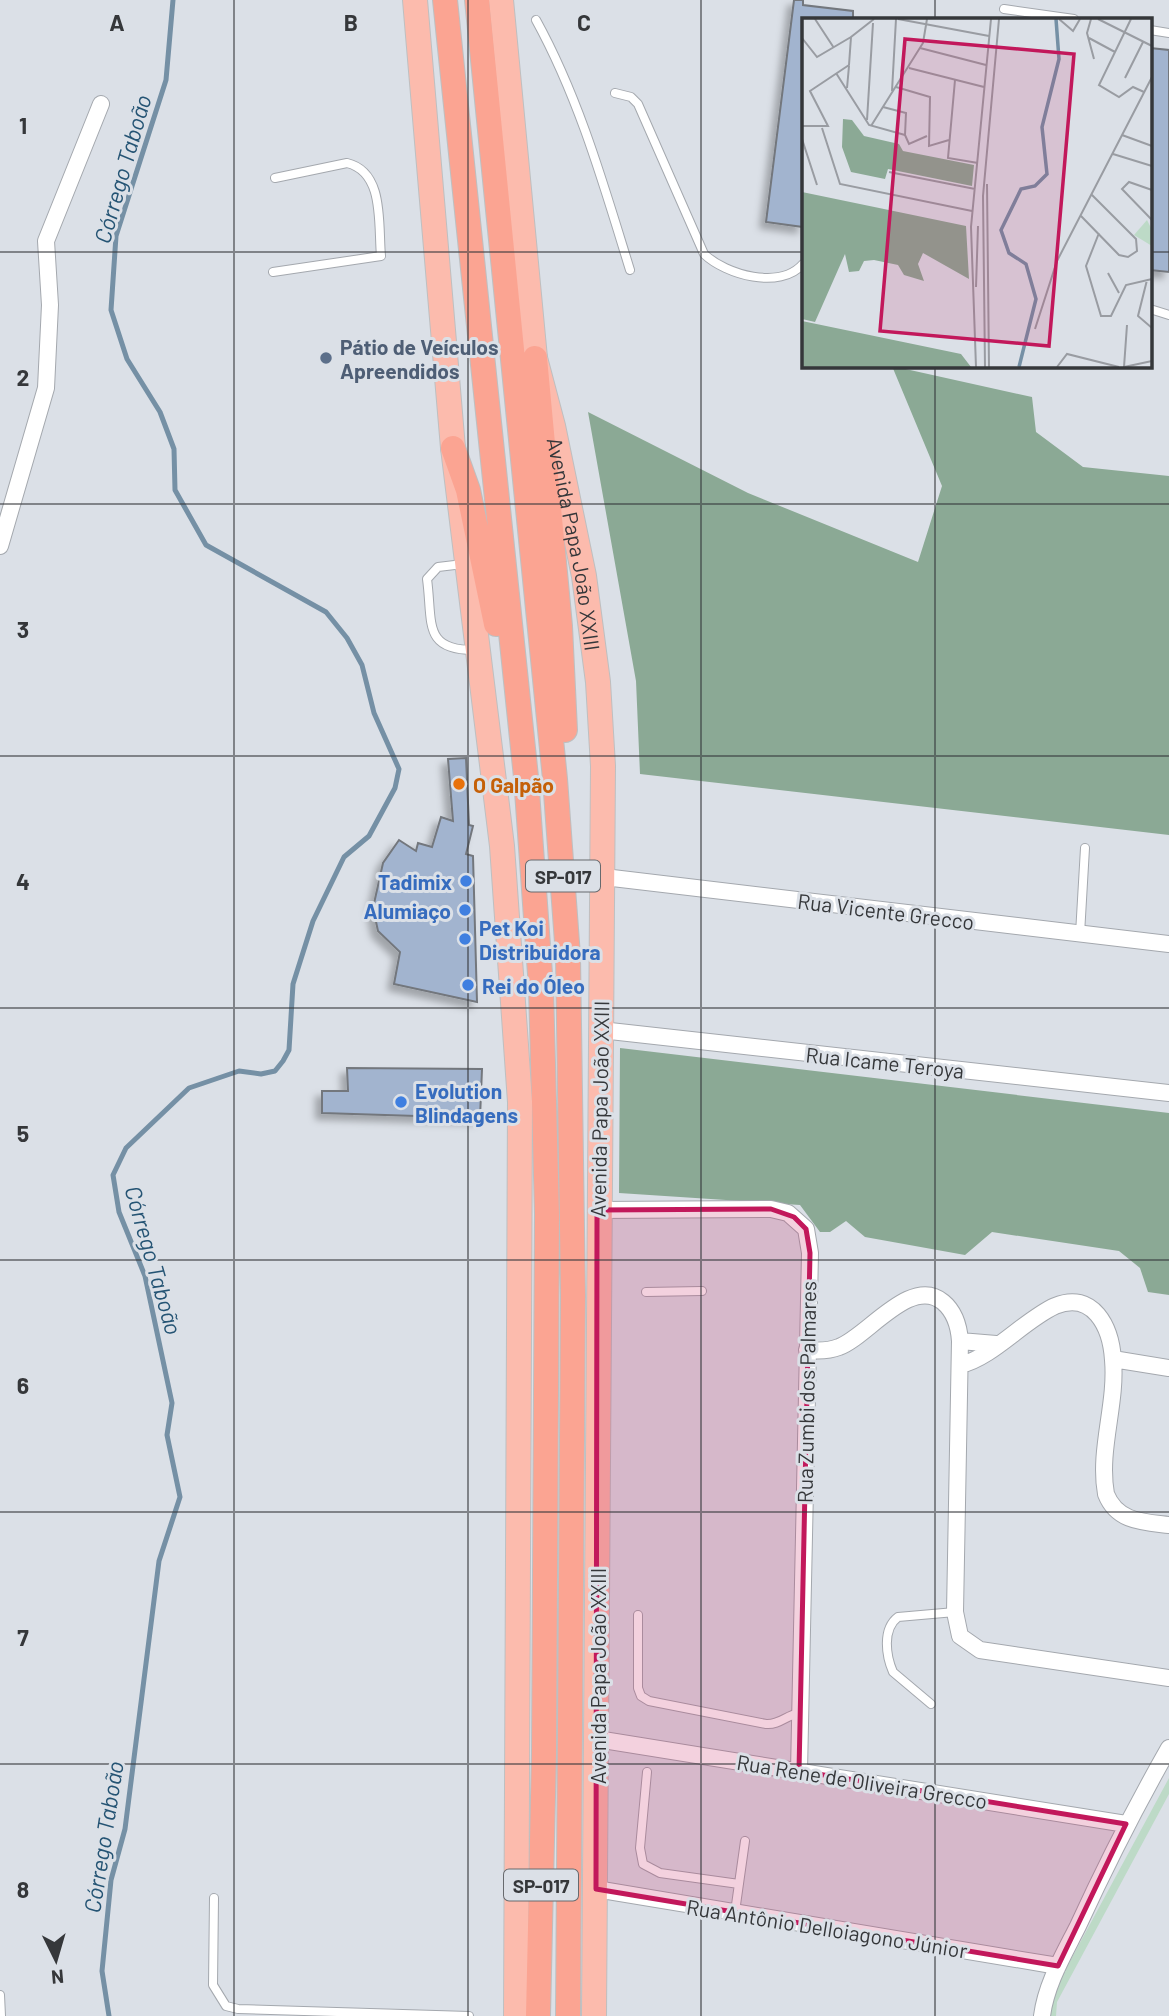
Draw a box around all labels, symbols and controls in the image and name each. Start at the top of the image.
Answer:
text: A [109,8,125,36]
text: B [344,8,358,36]
text: C [577,8,591,36]
inset map [802,18,1152,368]
water label: Córrego Taboão [87,91,157,247]
text: 1 [19,111,27,139]
place label: Pátio de Veículos Apreendidos [340,334,499,383]
marker: Pátio de Veículos Apreendidos [318,350,334,366]
text: 2 [17,363,29,391]
street label: Avenida Papa João XXIII [543,435,606,652]
text: 3 [17,615,29,643]
place label: O Galpão [473,772,554,797]
marker: O Galpão [451,776,467,792]
road number: SP-017 [526,860,600,891]
text: 4 [16,867,30,895]
place label: Tadimix [378,869,452,894]
marker: Tadimix [458,873,474,889]
street label: Rua Vicente Grecco [796,888,976,934]
place label: Alumiaço [364,898,451,923]
marker: Alumiaço [457,902,473,918]
place label: Pet Koi Distribuidora [479,915,601,964]
marker: Pet Koi Distribuidora [457,931,473,947]
place label: Rei do Óleo [482,973,585,998]
marker: Rei do Óleo [460,977,476,993]
street label: Avenida Papa João XXIII [585,1001,613,1217]
street label: Rua Icame Teroya [805,1041,965,1083]
place label: Evolution Blindagens [415,1078,518,1127]
marker: Evolution Blindagens [393,1094,409,1110]
text: 5 [17,1119,29,1147]
water label: Córrego Taboão [119,1182,189,1338]
street label: Rua Zumbi dos Palmares [792,1281,820,1503]
text: 6 [17,1371,29,1399]
street label: Avenida Papa João XXIII [585,1568,610,1784]
text: 7 [17,1623,29,1651]
street label: Rua Rene de Oliveira Grecco [735,1749,989,1813]
water label: Córrego Taboão [77,1759,129,1915]
road number: SP-017 [504,1870,578,1900]
text: 8 [17,1875,29,1903]
street label: Rua Antônio Delloiagono Júnior [685,1893,970,1963]
north arrow [21,1925,91,1995]
text: N [50,1965,65,1989]

